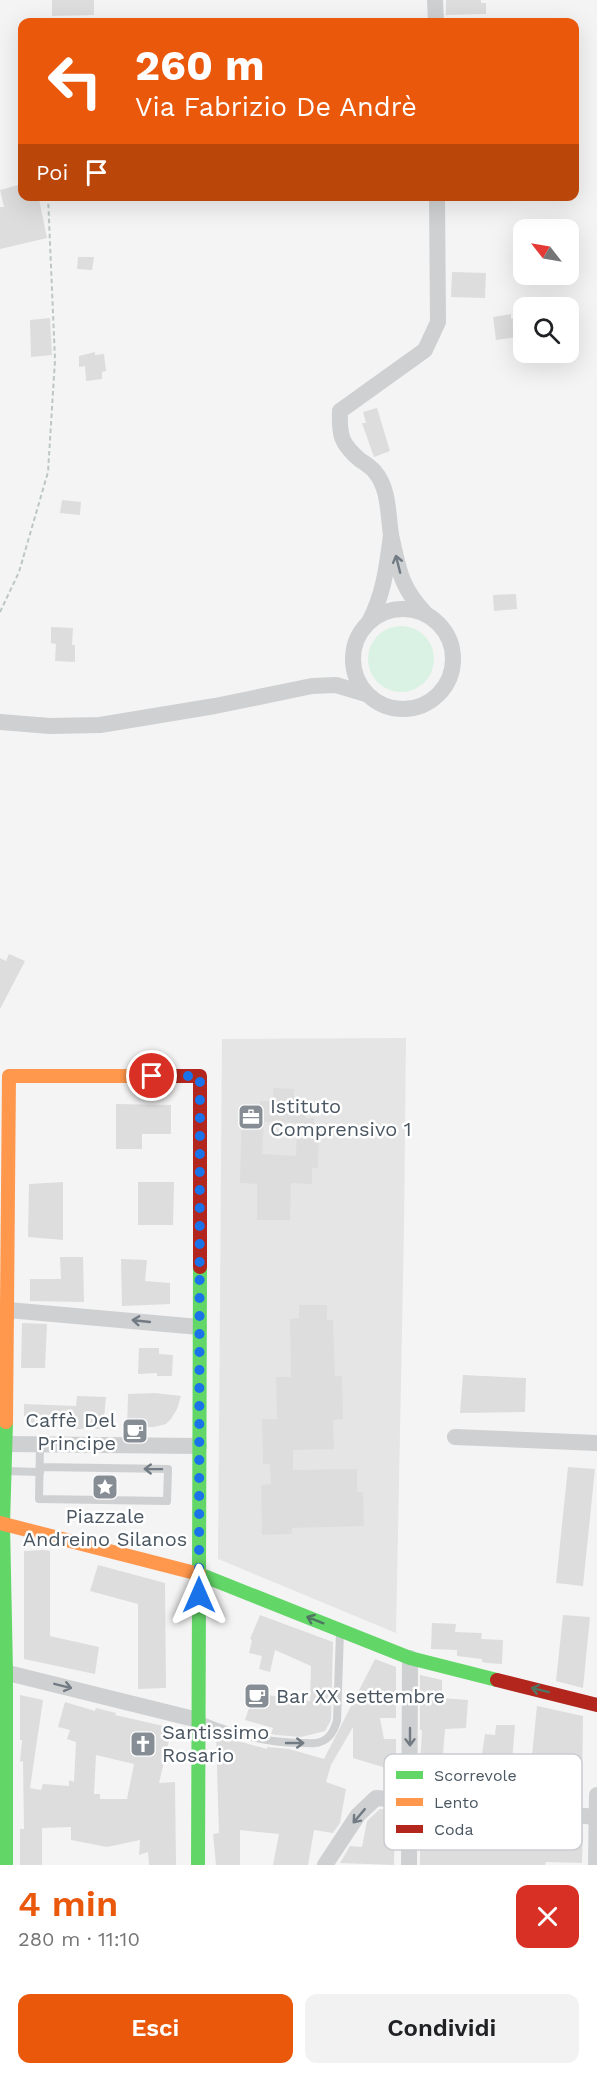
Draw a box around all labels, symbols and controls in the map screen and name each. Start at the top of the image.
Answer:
text: 260 m [135,41,265,90]
icon: left [36,42,114,120]
text: Via Fabrizio De Andrè [135,91,417,123]
icon: arrive [80,156,113,189]
text: Poi [36,160,68,185]
north arrow [513,219,579,285]
map controls [513,219,579,363]
button: search [513,297,579,363]
one-way arrow [392,555,403,574]
pin [126,1050,177,1101]
icon: arrive [135,1059,168,1092]
place label: Istituto Comprensivo 1 [270,1094,412,1141]
office icon: Istituto Comprensivo 1 [236,1102,266,1132]
one-way arrow [131,1315,151,1326]
place label: Caffè Del Principe [25,1408,116,1455]
cafe icon: Caffè Del Principe [120,1416,150,1446]
one-way arrow [144,1463,164,1474]
place icon: Piazzale Andreino Silanos [90,1472,120,1502]
place label: Piazzale Andreino Silanos [23,1504,187,1551]
position arrow [167,1563,231,1627]
one-way arrow [306,1614,324,1625]
one-way arrow [53,1681,72,1693]
cafe icon: Bar XX settembre [242,1681,272,1711]
place label: Bar XX settembre [276,1684,445,1708]
one-way arrow [531,1684,550,1696]
place label: Santissimo Rosario [162,1720,269,1767]
one-way arrow [404,1727,416,1747]
church icon: Santissimo Rosario [128,1729,158,1759]
one-way arrow [285,1737,305,1749]
legend [384,1754,582,1850]
text: Scorrevole [434,1766,517,1785]
text: Lento [434,1793,479,1812]
one-way arrow [352,1808,366,1823]
text: Coda [434,1820,474,1839]
text: 4 min [18,1883,118,1925]
button: close [516,1885,579,1948]
text: 280 m · 11:10 [18,1927,140,1951]
button: Esci [18,1994,293,2063]
button: Condividi [305,1994,579,2063]

